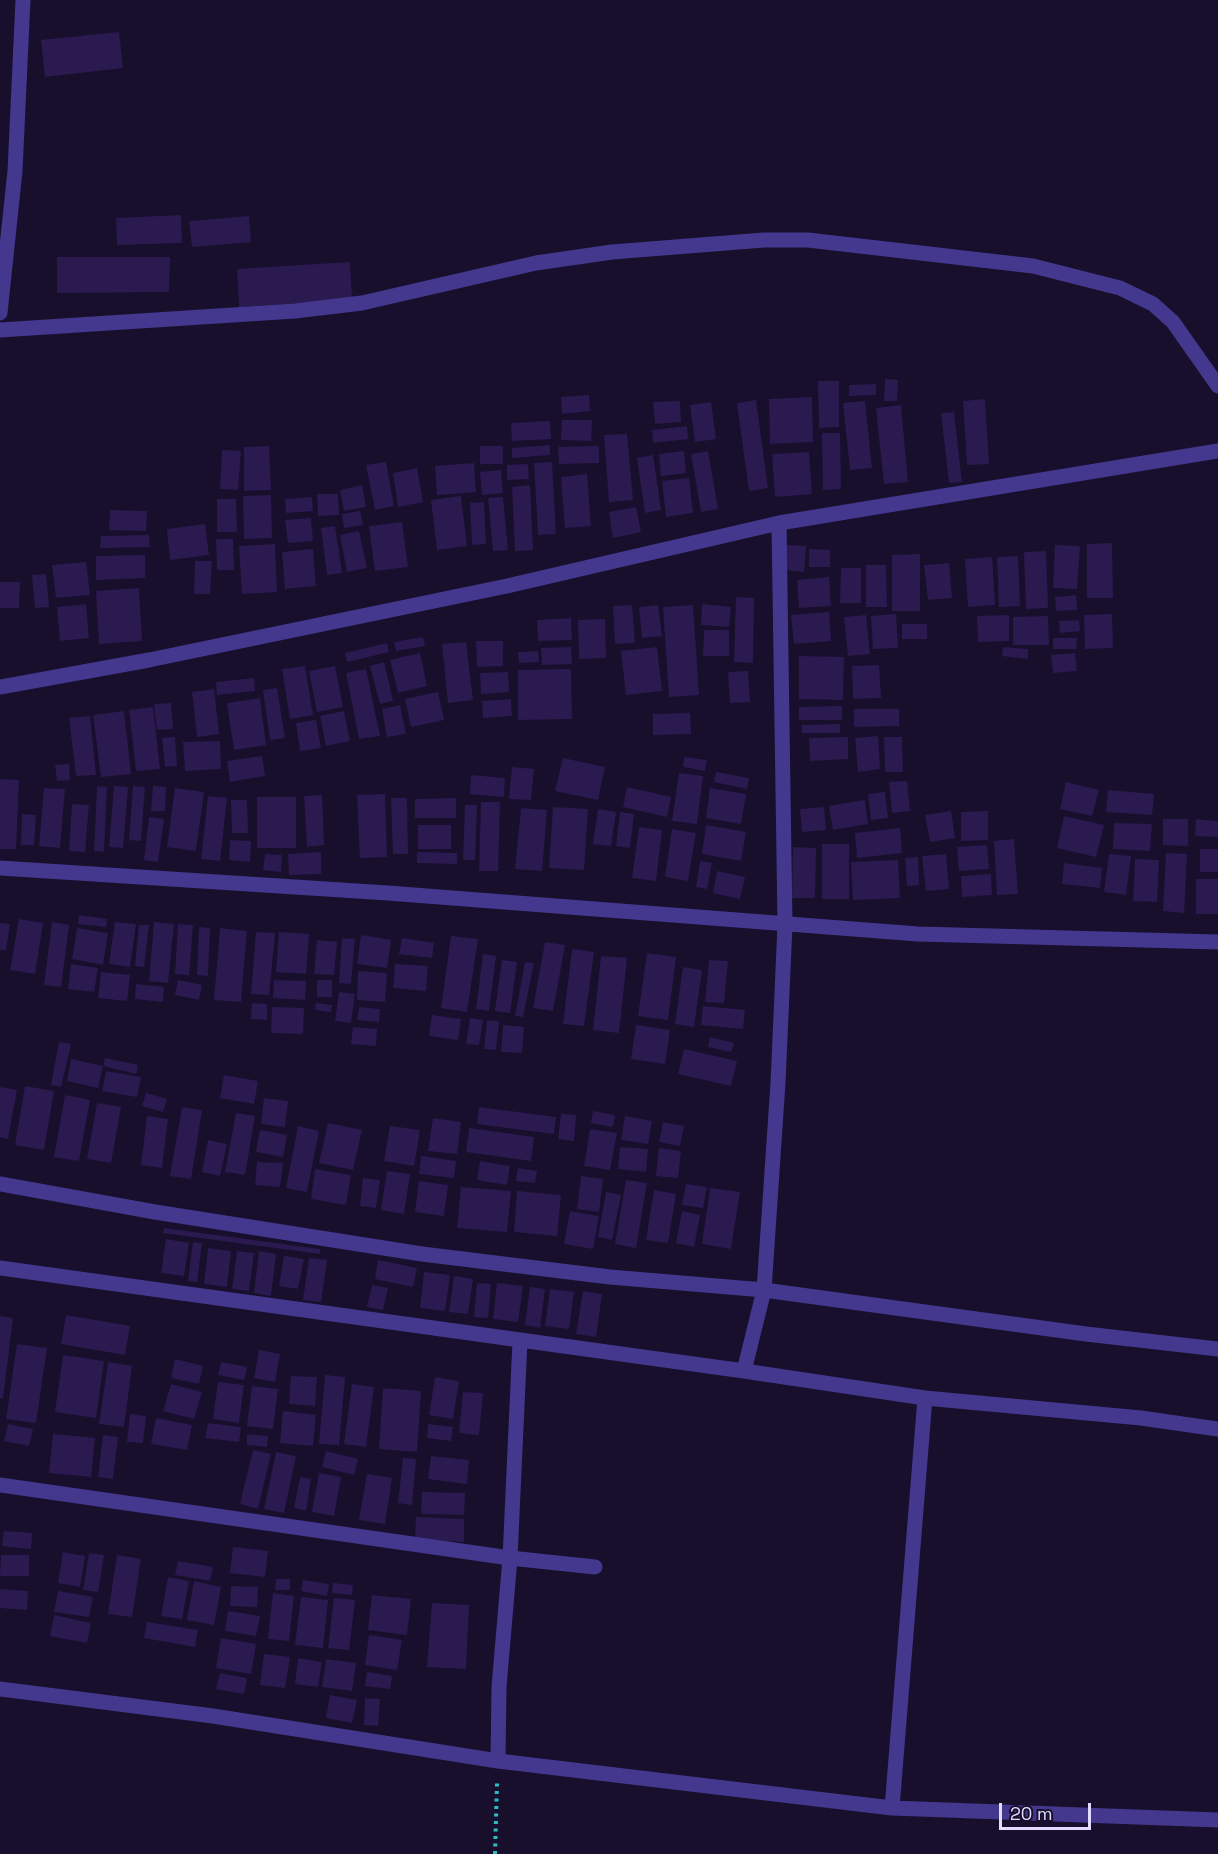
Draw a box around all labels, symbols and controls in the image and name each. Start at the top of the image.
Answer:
scale bar [1002,1791,1094,1829]
text: 20 m [1010,1802,1053,1825]

